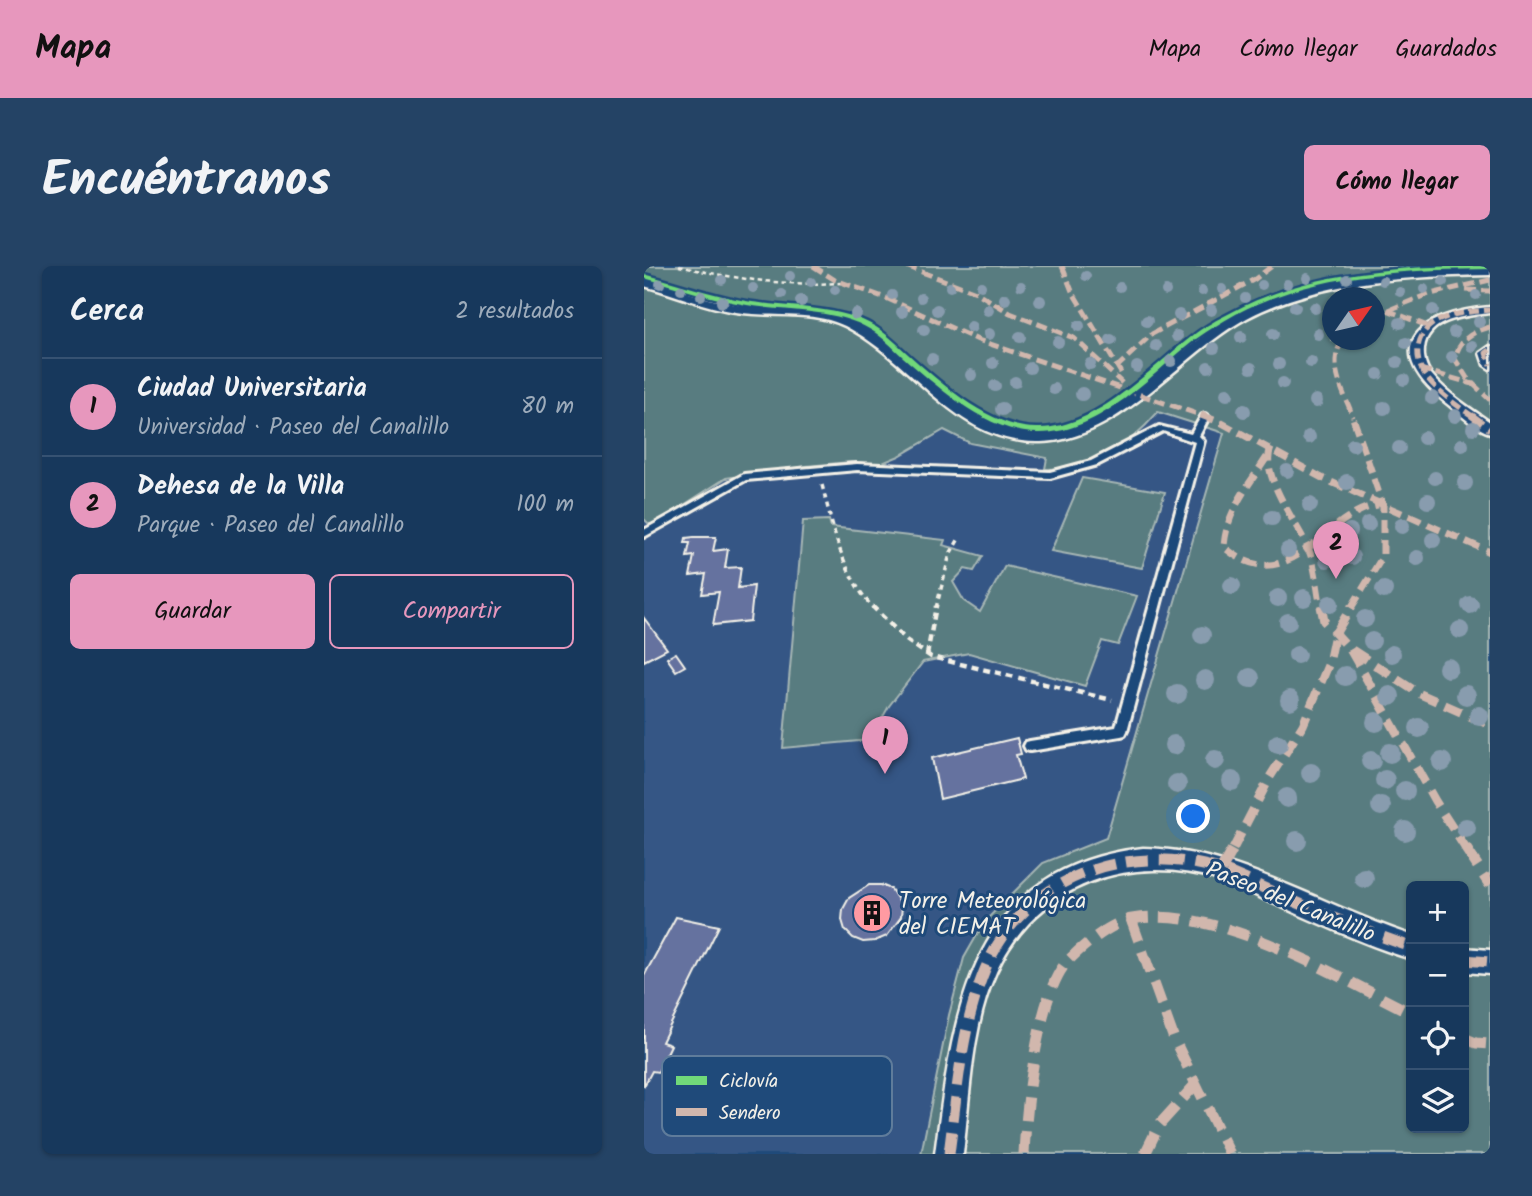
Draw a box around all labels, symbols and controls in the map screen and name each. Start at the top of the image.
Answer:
text: Mapa [35,23,111,76]
text: Mapa [1148,30,1201,69]
text: Cómo llegar [1239,30,1357,69]
text: Guardados [1395,30,1497,69]
text: Encuéntranos [42,143,331,221]
button: Cómo llegar [1304,145,1490,220]
north arrow [1322,287,1385,350]
text: Cerca [70,288,144,336]
text: 2 resultados [456,294,574,330]
text: Ciudad Universitaria [137,368,367,410]
text: 1 [90,389,96,425]
text: 80 m [521,389,574,425]
text: Universidad · Paseo del Canalillo [137,410,449,446]
text: Dehesa de la Villa [137,466,344,508]
text: 2 [86,487,100,523]
text: 100 m [516,487,574,523]
text: Parque · Paseo del Canalillo [137,508,404,544]
pin: 2 [1313,521,1359,579]
button: Guardar [70,574,315,649]
button: Compartir [329,574,574,649]
pin: 1 [862,716,908,774]
your location [1176,799,1210,833]
street label: Paseo del Canalillo [1200,852,1381,953]
map controls [1406,881,1469,1133]
button: + [1406,881,1469,944]
place label: Torre Meteorológica del CIEMAT [899,884,1086,946]
building icon: Torre Meteorológica del CIEMAT [851,892,893,934]
button: − [1406,944,1469,1007]
button: locate [1406,1007,1469,1070]
legend [662,1056,892,1136]
text: Ciclovía [719,1067,778,1097]
button: layers [1406,1070,1469,1133]
text: Sendero [719,1099,781,1129]

